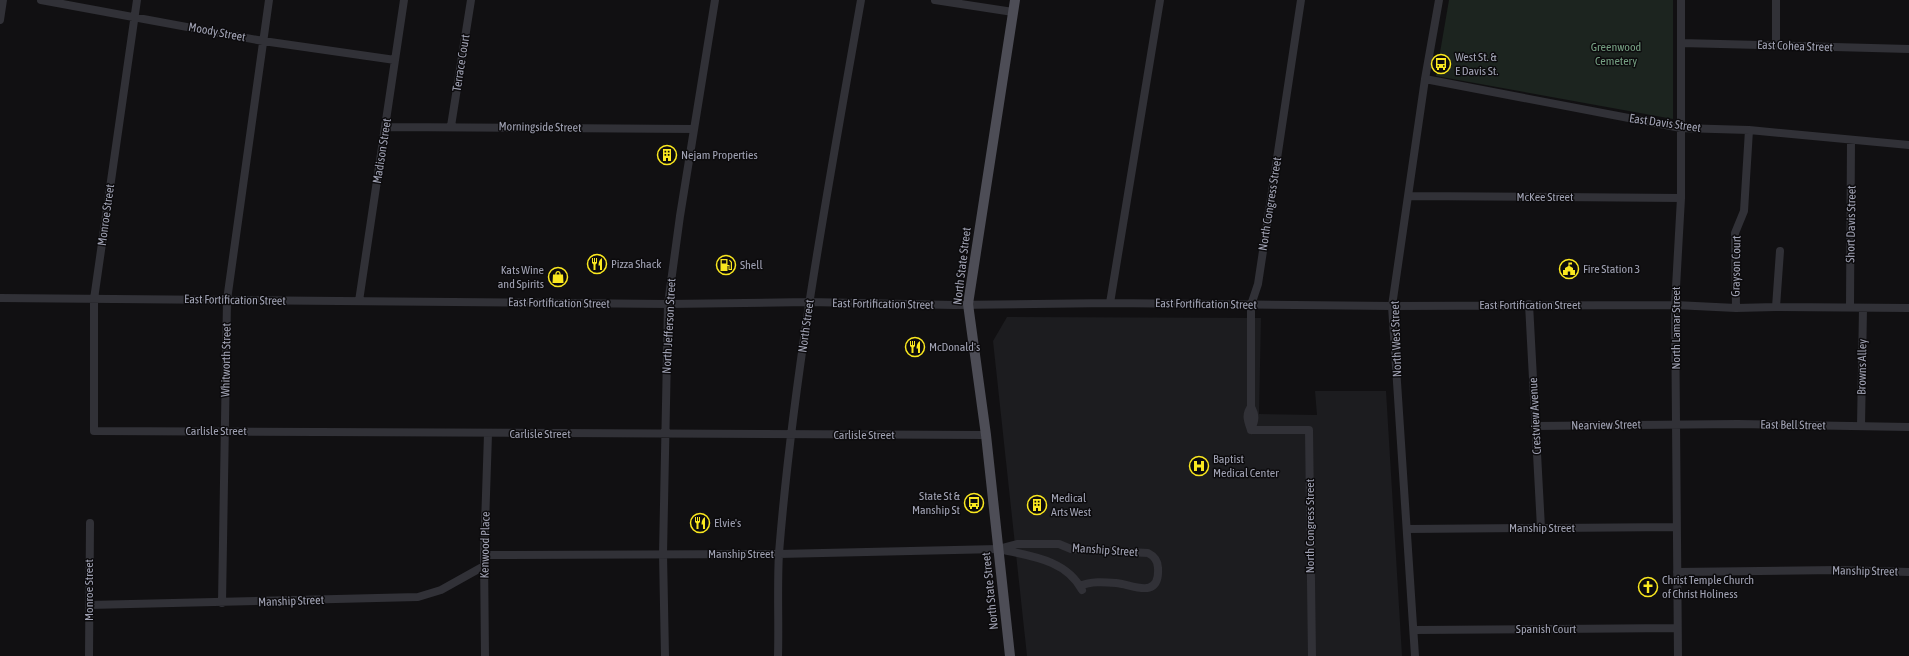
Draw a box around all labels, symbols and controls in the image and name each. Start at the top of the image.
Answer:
street label: Moody Street [187,20,247,45]
street label: Terrace Court [450,33,473,93]
street label: East Cohea Street [1757,38,1834,54]
park label: Greenwood Cemetery [1591,40,1641,68]
place label: West St. & E Davis St. [1455,50,1498,78]
bus stop icon: West St. & E Davis St. [1430,53,1452,75]
street label: East Davis Street [1628,111,1702,135]
street label: Madison Street [370,117,394,185]
street label: Morningside Street [498,119,582,135]
building icon: Nejam Properties [656,144,678,166]
place label: Nejam Properties [681,148,758,162]
street label: North Congress Street [1256,156,1284,252]
street label: Monroe Street [95,183,117,247]
street label: Short Davis Street [1843,185,1859,263]
street label: McKee Street [1517,190,1574,204]
street label: North State Street [950,226,974,306]
street label: Grayson Court [1728,235,1744,297]
restaurant icon: Pizza Shack [586,253,608,275]
fuel station icon: Shell [715,254,737,276]
place label: Pizza Shack [611,257,662,271]
place label: Shell [740,258,763,272]
public building icon: Fire Station 3 [1558,258,1580,280]
place label: Fire Station 3 [1583,262,1640,276]
place label: Kats Wine and Spirits [498,263,544,291]
shop icon: Kats Wine and Spirits [547,266,569,288]
street label: North Jefferson Street [660,277,679,374]
street label: North Lamar Street [1669,286,1683,370]
street label: East Fortification Street [184,292,286,308]
street label: East Fortification Street [508,295,610,311]
street label: East Fortification Street [832,296,934,312]
street label: East Fortification Street [1155,296,1257,312]
street label: North Street [795,298,817,353]
street label: East Fortification Street [1479,298,1581,312]
street label: North West Street [1388,300,1404,377]
street label: Whitworth Street [218,322,234,397]
restaurant icon: McDonald's [904,336,926,358]
street label: Browns Alley [1855,339,1869,395]
place label: McDonald's [929,340,980,354]
street label: Crestview Avenue [1526,377,1544,455]
street label: Nearview Street [1571,417,1642,433]
street label: East Bell Street [1760,417,1826,433]
street label: Carlisle Street [185,424,247,438]
street label: Carlisle Street [509,427,571,441]
street label: Carlisle Street [833,428,895,442]
place label: Baptist Medical Center [1213,452,1279,480]
hospital icon: Baptist Medical Center [1188,455,1210,477]
street label: North Congress Street [1303,478,1317,573]
place label: State St & Manship St [912,489,961,517]
place label: Medical Arts West [1051,491,1092,519]
bus stop icon: State St & Manship St [963,492,985,514]
building icon: Medical Arts West [1026,494,1048,516]
street label: Kenwood Place [477,511,493,579]
restaurant icon: Elvie's [689,512,711,534]
place label: Elvie's [714,516,741,530]
street label: Manship Street [1509,521,1575,535]
street label: Manship Street [1072,541,1139,559]
street label: Manship Street [708,547,774,561]
street label: North State Street [979,551,1001,630]
street label: Monroe Street [82,558,96,621]
street label: Manship Street [1832,563,1899,579]
place label: Christ Temple Church of Christ Holiness [1662,573,1754,601]
church icon: Christ Temple Church of Christ Holiness [1637,576,1659,598]
street label: Manship Street [258,593,325,609]
street label: Spanish Court [1516,622,1577,636]

